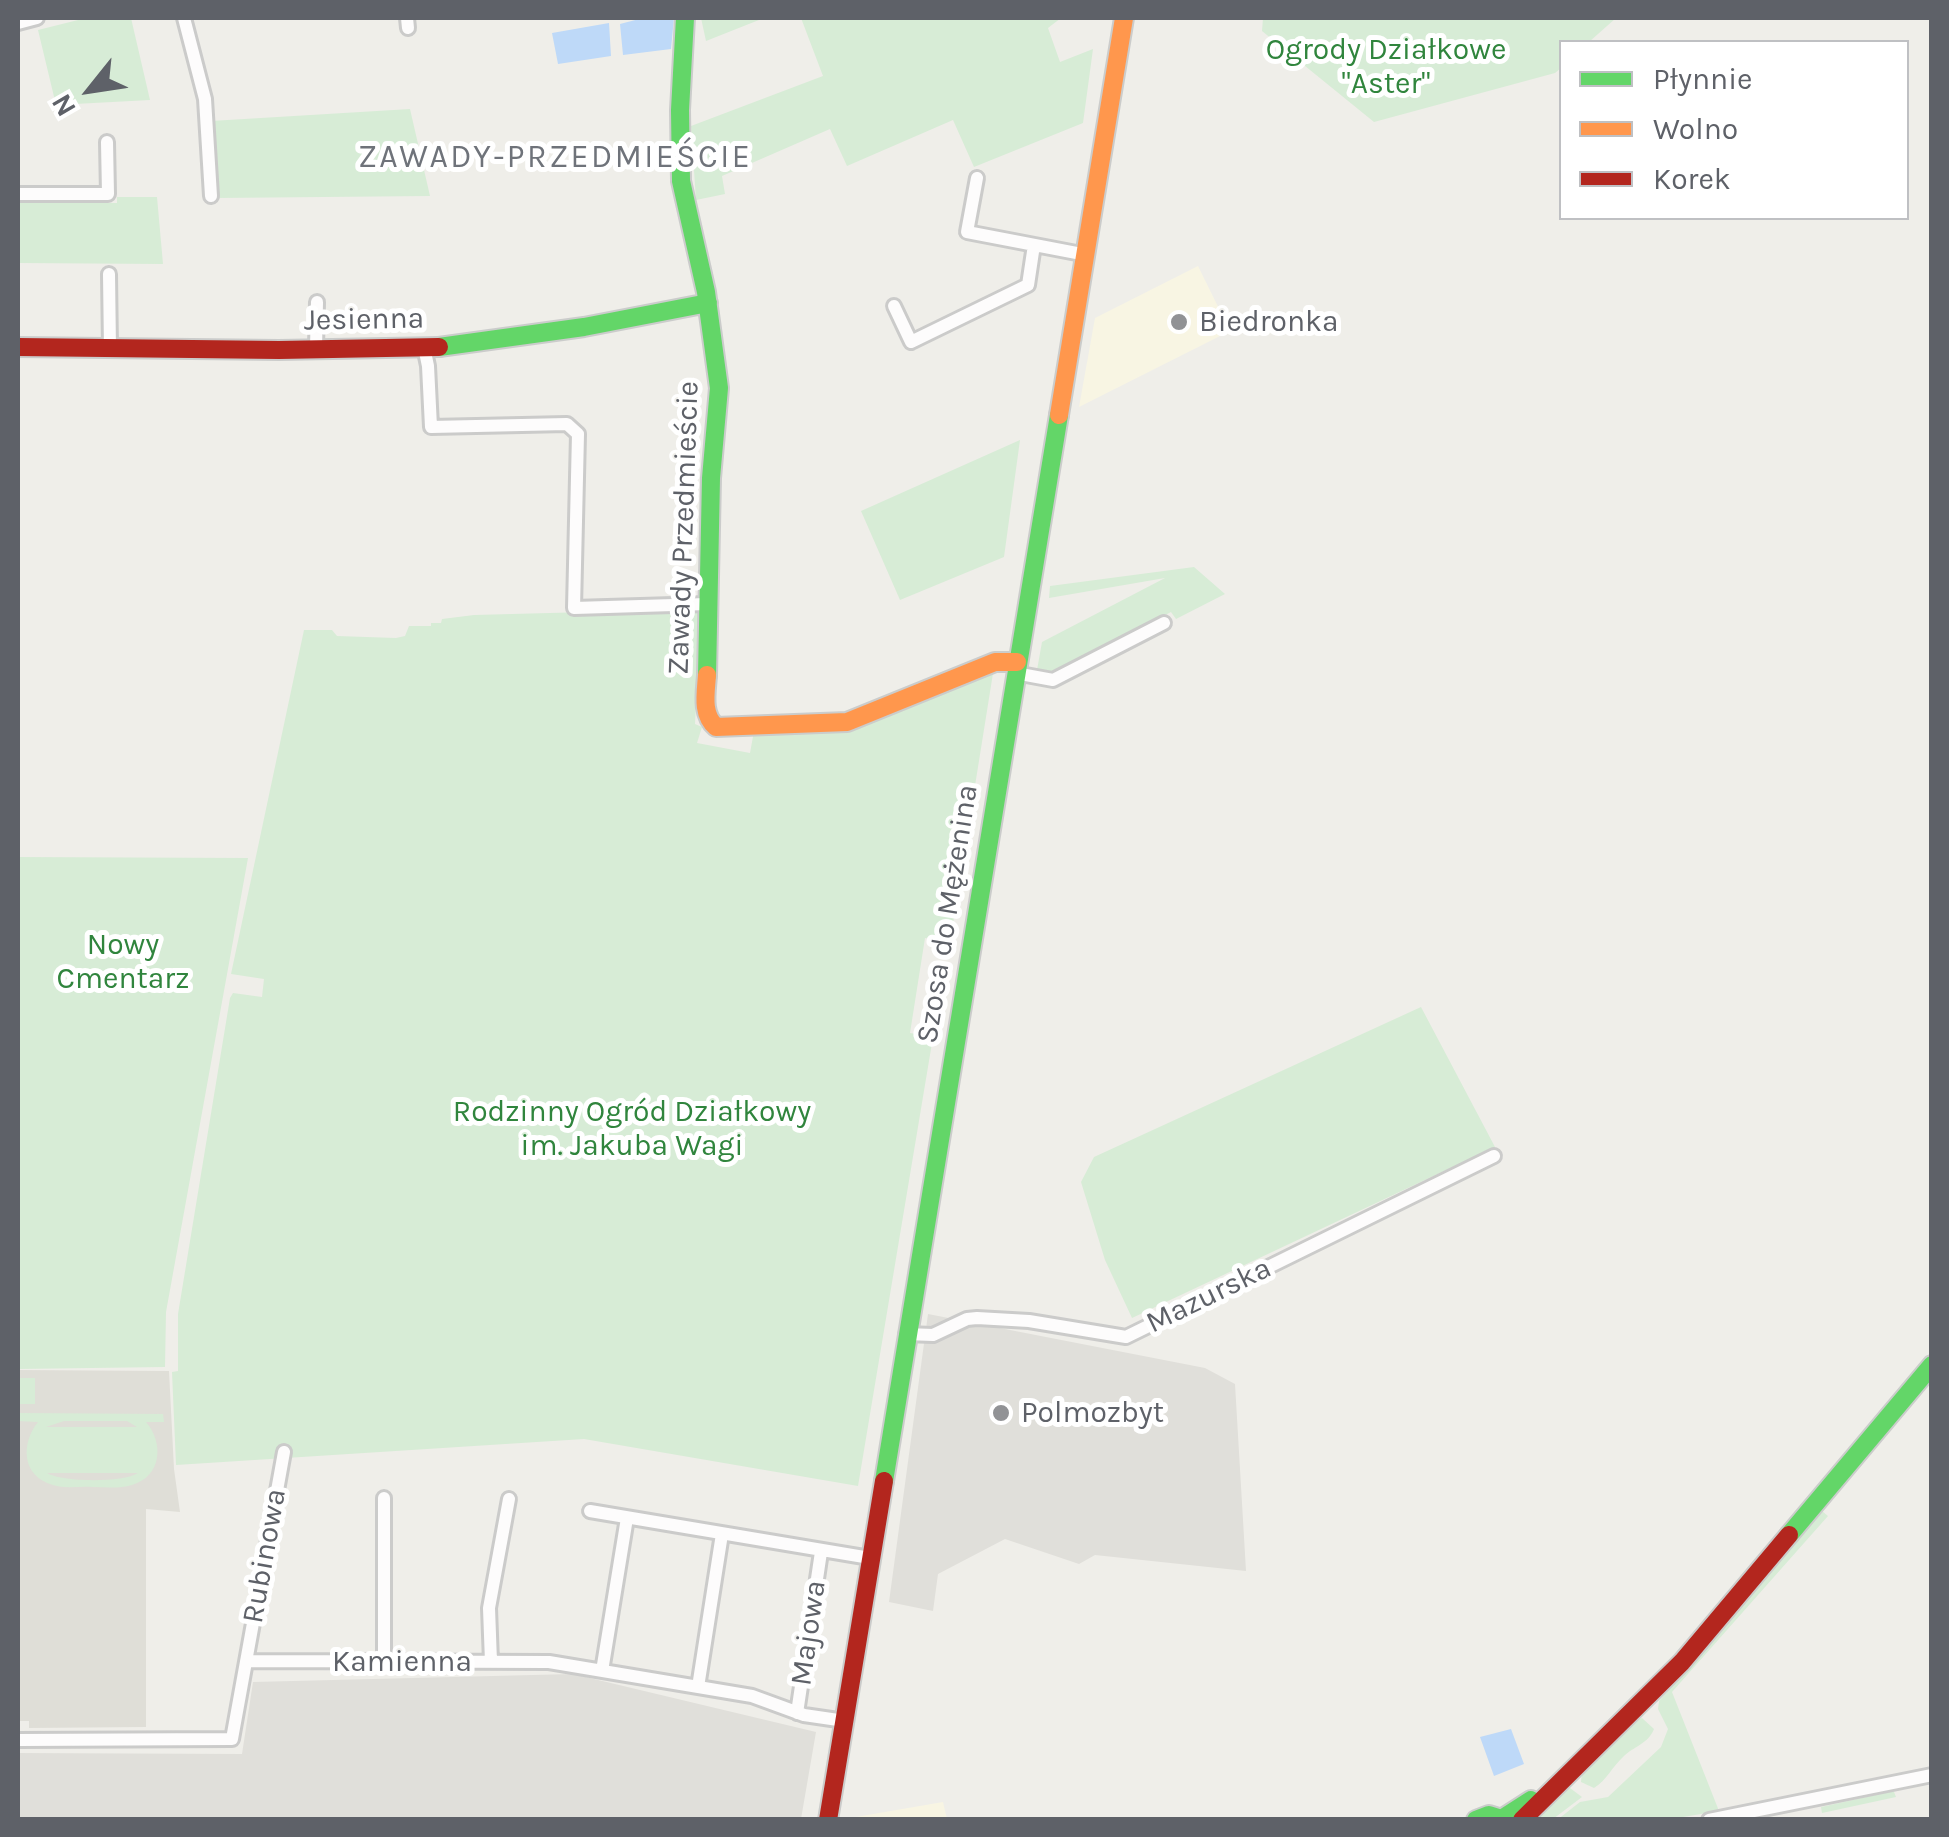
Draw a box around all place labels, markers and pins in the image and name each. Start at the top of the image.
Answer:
place label: Biedronka [1199,304,1339,340]
marker: Biedronka [1168,311,1190,333]
place label: Polmozbyt [1021,1395,1164,1431]
marker: Polmozbyt [990,1402,1012,1424]

